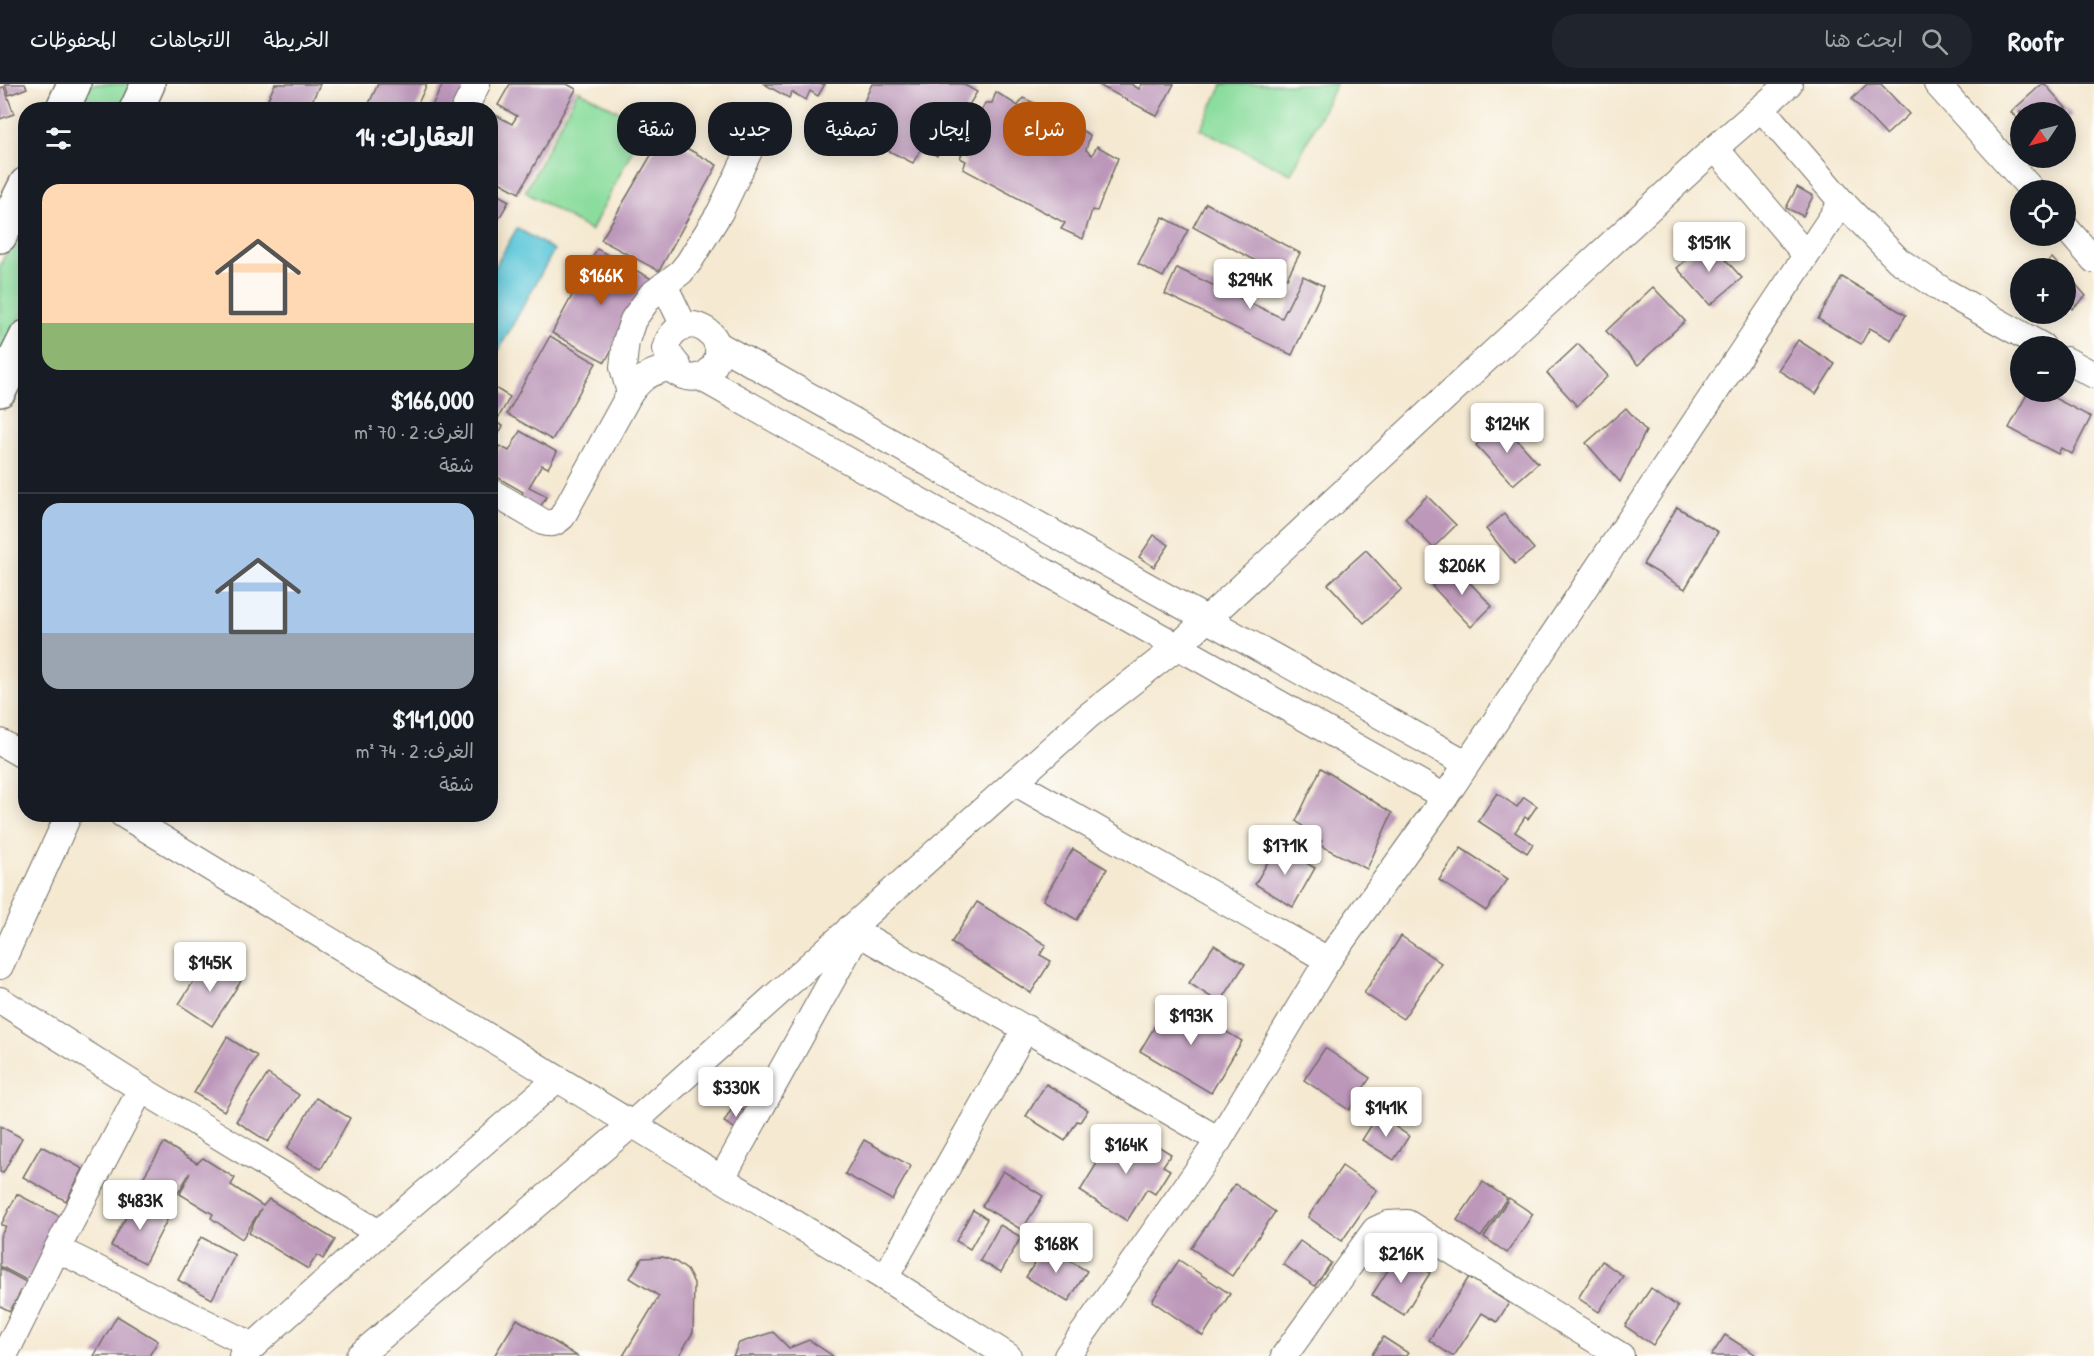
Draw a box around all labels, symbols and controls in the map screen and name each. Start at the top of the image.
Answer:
search box [1552,14,1972,68]
text: Roofr [2008,22,2064,60]
text: ابحث هنا [1824,24,1903,54]
text: المحفوظات [30,25,116,54]
text: الاتجاهات [149,25,231,54]
text: الخريطة [264,25,329,54]
icon: search [1918,25,1951,58]
chip: شقة [617,102,696,156]
chip: جديد [708,102,792,156]
chip: تصفية [804,102,898,156]
chip: إيجار [910,102,991,156]
chip: شراء [1003,102,1086,156]
north arrow [2010,102,2076,168]
map controls [2010,102,2076,402]
text: العقارات: 14 [356,119,474,154]
icon: filters [42,122,75,155]
button: locate [2010,180,2076,246]
pin: $151K [1667,222,1751,273]
icon: home [204,223,312,331]
text: $151K [1687,228,1731,255]
pin: $166K [559,255,643,306]
button: + [2010,258,2076,324]
pin: $294K [1208,259,1292,310]
text: $166K [579,261,623,288]
text: $294K [1228,265,1272,292]
button: − [2010,336,2076,402]
text: $166,000 [390,382,474,417]
pin: $124K [1465,403,1549,454]
text: $124K [1485,409,1529,436]
text: الغرف: 2 · 70 m² [354,418,474,445]
text: شقة [439,451,474,478]
icon: home [204,542,312,650]
pin: $206K [1420,545,1504,596]
text: $206K [1439,551,1485,578]
text: $141,000 [392,701,474,736]
text: الغرف: 2 · 74 m² [356,737,474,764]
text: شقة [439,770,474,797]
pin: $171K [1243,825,1327,876]
text: $171K [1262,831,1308,858]
pin: $145K [168,942,252,993]
text: $145K [188,948,232,975]
pin: $193K [1149,995,1233,1046]
text: $193K [1169,1001,1213,1028]
pin: $330K [694,1067,778,1118]
text: $330K [712,1073,760,1100]
pin: $141K [1344,1087,1428,1138]
text: $141K [1365,1093,1407,1120]
pin: $164K [1084,1124,1168,1175]
text: $164K [1104,1130,1148,1157]
pin: $483K [98,1180,182,1231]
text: $483K [117,1186,163,1213]
pin: $168K [1014,1223,1098,1274]
text: $168K [1034,1229,1078,1256]
pin: $216K [1359,1233,1443,1284]
text: $216K [1378,1239,1424,1266]

